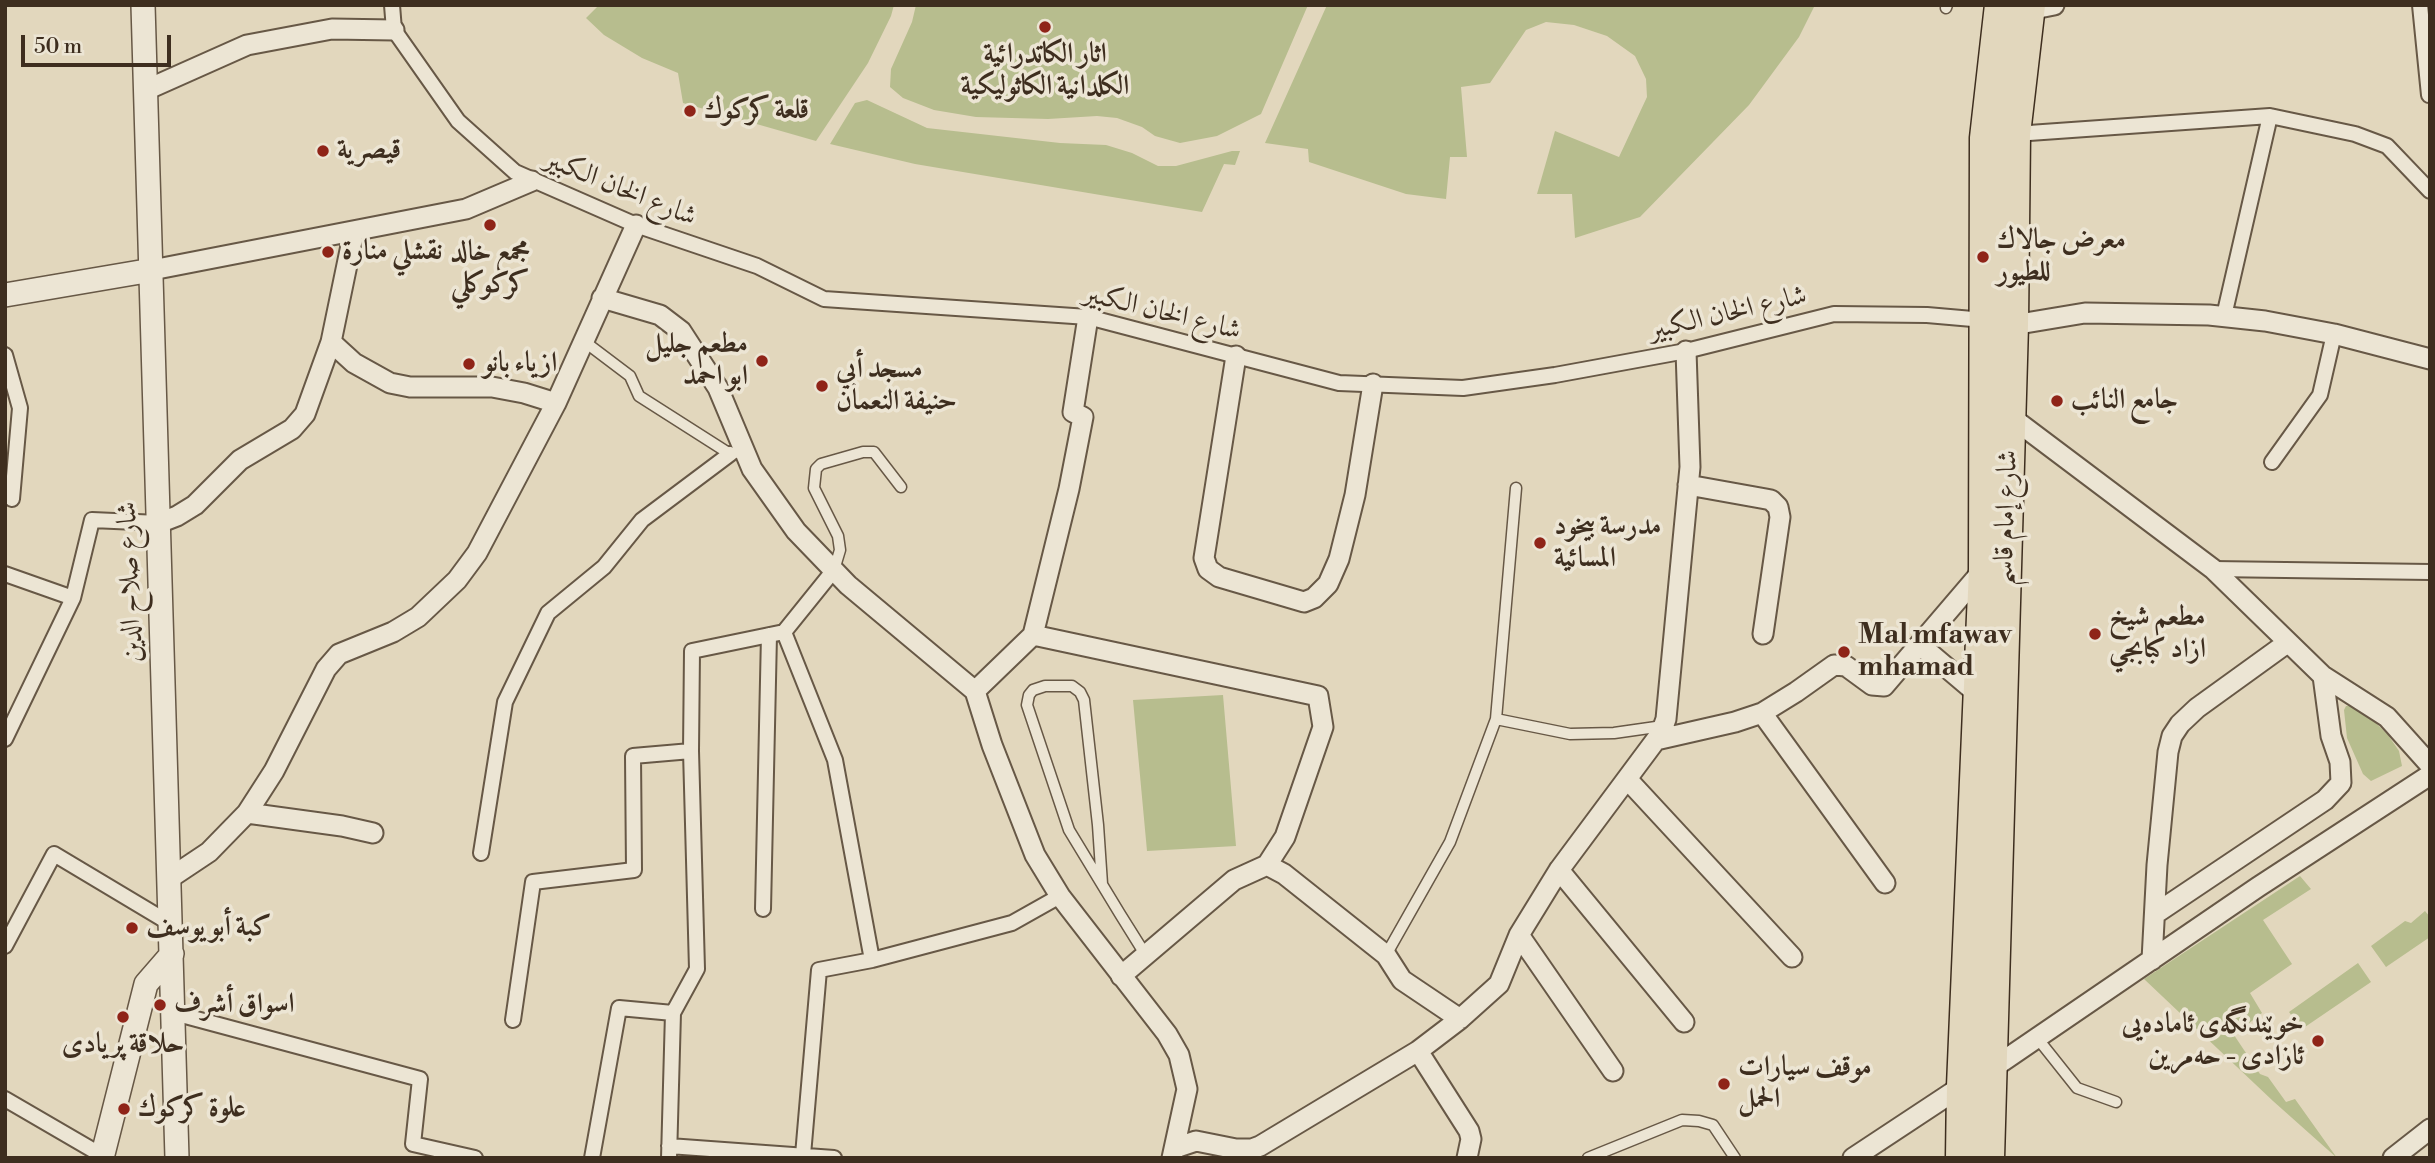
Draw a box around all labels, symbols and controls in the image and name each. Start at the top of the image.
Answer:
marker: اثار الكاتدرائية الكلدانية الكاثوليكية [1037,19,1053,35]
scale bar [24,21,175,65]
text: 50 m [34,34,82,60]
place label: اثار الكاتدرائية الكلدانية الكاثوليكية [961,38,1129,104]
place label: قلعة كركوك [704,94,809,128]
marker: قلعة كركوك [682,103,698,119]
place label: قيصرية [337,134,401,168]
marker: قيصرية [315,143,331,159]
street label: شارع الخان الكبير [539,143,701,235]
marker: مجمع خالد كركوكلي [482,217,498,233]
place label: معرض جالاك للطيور [1997,224,2126,290]
place label: نقشلي منارة [342,235,443,269]
place label: مجمع خالد كركوكلي [450,236,530,302]
marker: نقشلي منارة [320,244,336,260]
marker: معرض جالاك للطيور [1975,249,1991,265]
street label: شارع الخان الكبير [1080,277,1244,349]
street label: شارع الخان الكبير [1646,280,1810,348]
place label: مطعم جليل ابو احمد [645,328,748,394]
place label: ازياء بانو [483,347,557,381]
marker: مطعم جليل ابو احمد [754,353,770,369]
place label: مسجد أبي حنيفة النعمان [836,353,957,419]
marker: ازياء بانو [461,356,477,372]
marker: مسجد أبي حنيفة النعمان [814,378,830,394]
place label: جامع النائب [2071,384,2178,418]
marker: جامع النائب [2049,393,2065,409]
street label: شارع إمام قاسم [1988,449,2026,587]
street label: شارع صلاح الدين [111,501,151,663]
place label: مدرسة بيخود المسائية [1554,510,1661,576]
marker: مدرسة بيخود المسائية [1532,535,1548,551]
place label: مطعم شيخ ازاد كبابجي [2109,601,2206,667]
place label: Mal mfawav mhamad [1858,619,2012,685]
marker: مطعم شيخ ازاد كبابجي [2087,626,2103,642]
marker: Mal mfawav mhamad [1836,644,1852,660]
place label: كبة أبو يوسف [146,911,271,945]
marker: كبة أبو يوسف [124,920,140,936]
place label: اسواق أشرف [174,988,295,1022]
marker: اسواق أشرف [152,997,168,1013]
place label: خوێندنگەی ئامادەیی ئازادی - حەمرین [2121,1008,2304,1074]
marker: حلاقة پریادی [115,1009,131,1025]
place label: حلاقة پریادی [62,1028,184,1062]
marker: خوێندنگەی ئامادەیی ئازادی - حەمرین [2310,1033,2326,1049]
place label: موقف سيارات الحمل [1738,1051,1872,1117]
marker: موقف سيارات الحمل [1716,1076,1732,1092]
place label: علوة كركوك [138,1092,246,1126]
marker: علوة كركوك [116,1101,132,1117]

